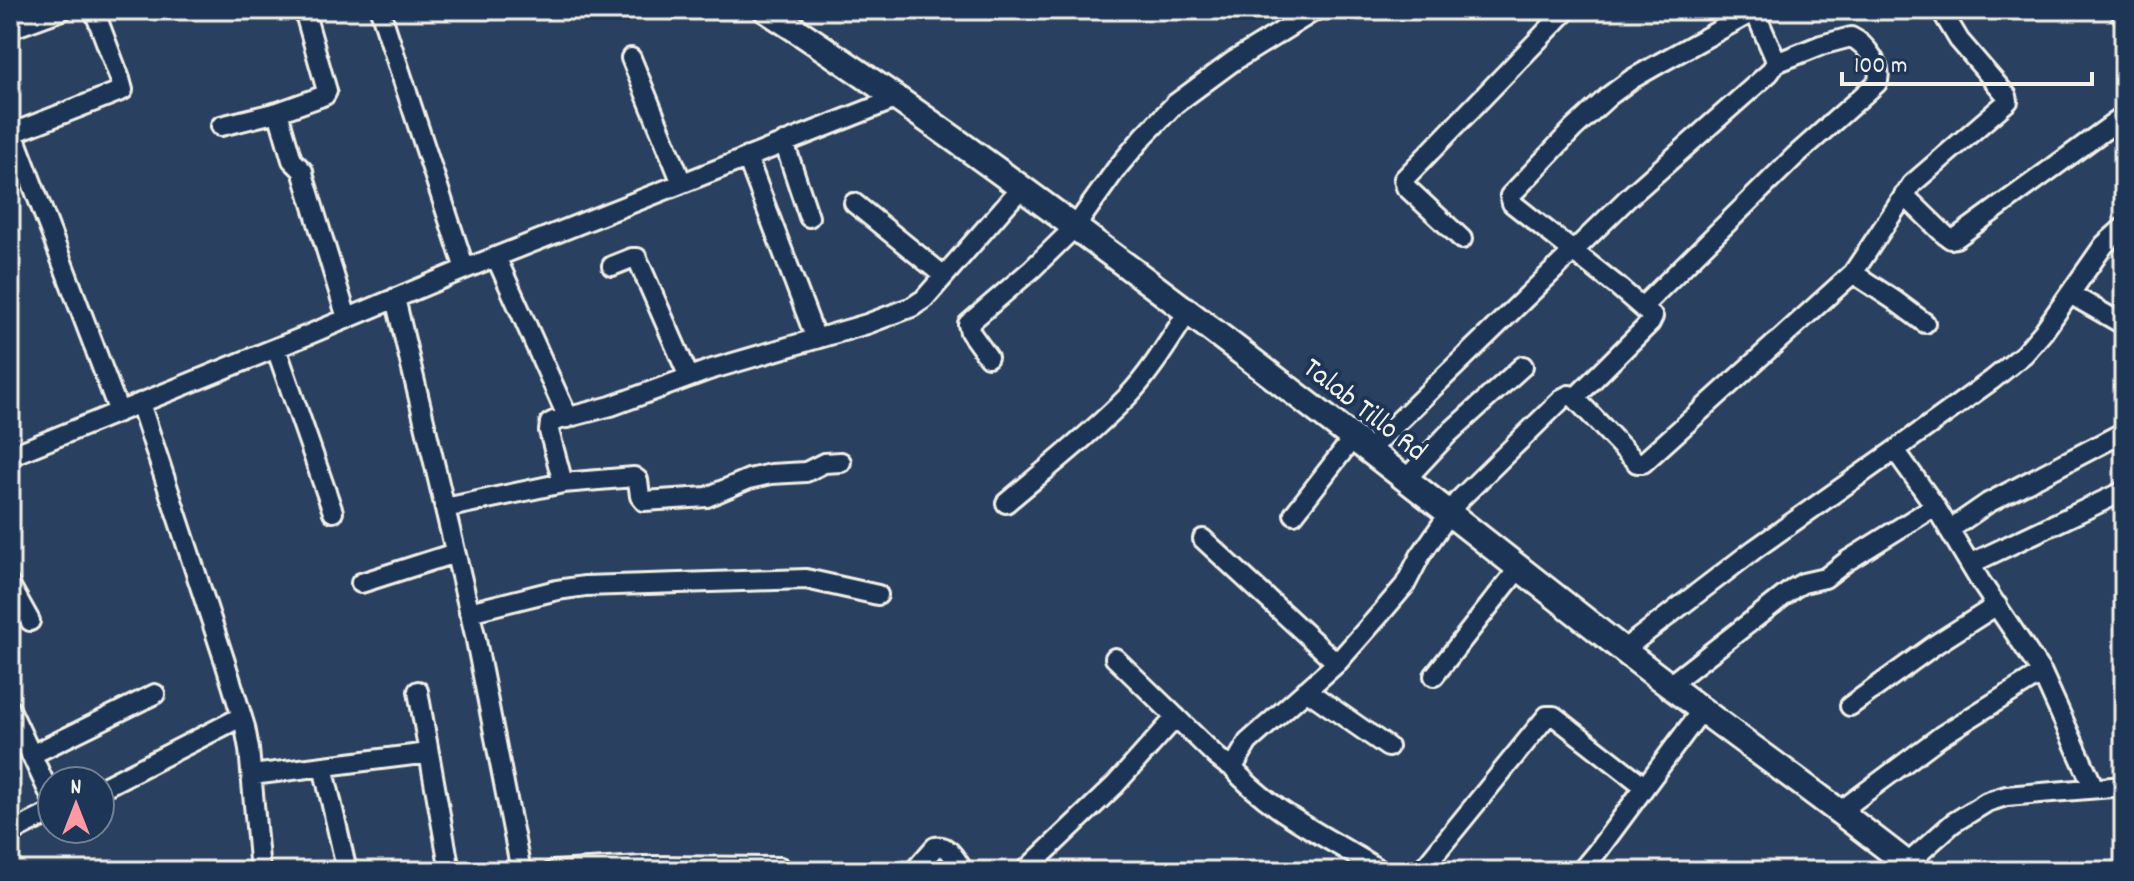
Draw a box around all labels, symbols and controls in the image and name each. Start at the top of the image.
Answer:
scale bar [1842,36,2092,86]
text: 100 m [1854,50,1907,84]
street label: Talab Tillo Rd [1292,349,1435,474]
north arrow [36,765,116,845]
text: N [71,773,82,804]

